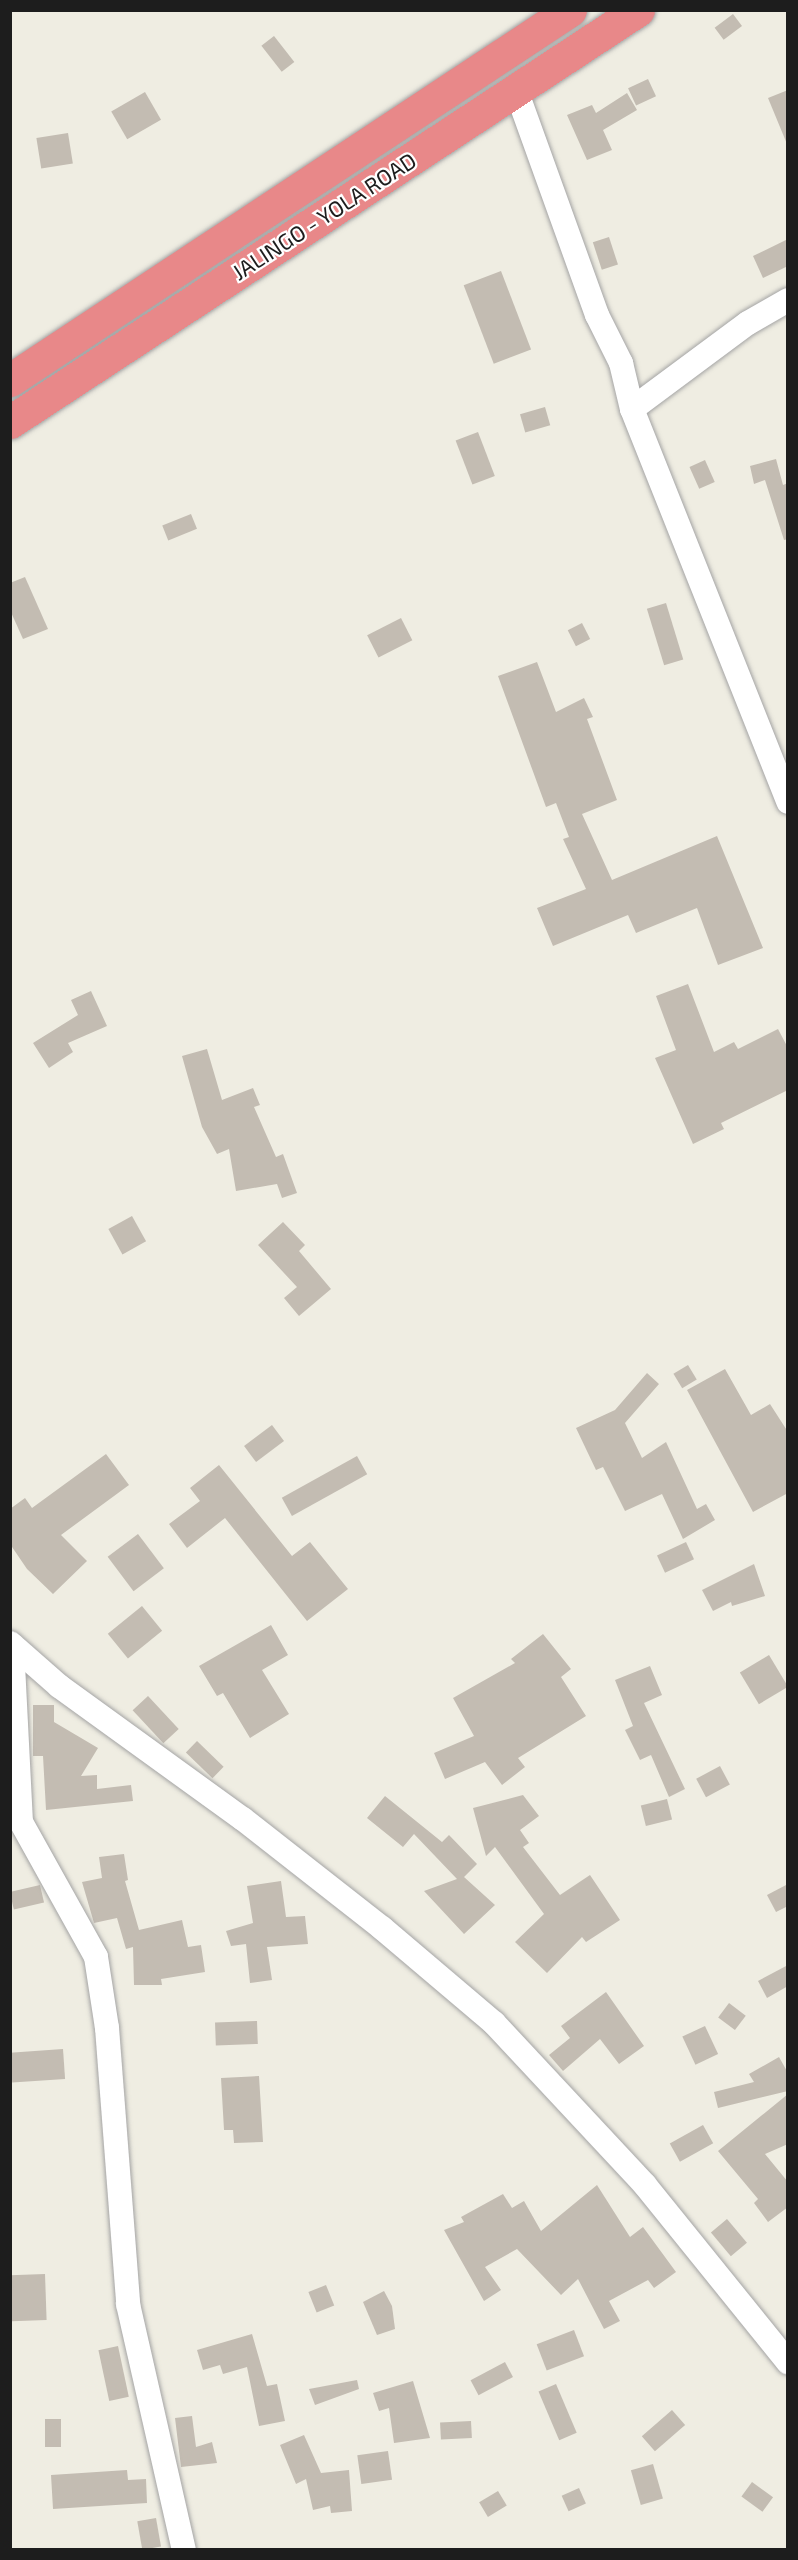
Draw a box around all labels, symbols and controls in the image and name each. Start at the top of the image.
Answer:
street label: JALINGO - YOLA ROAD [227,146,421,286]

